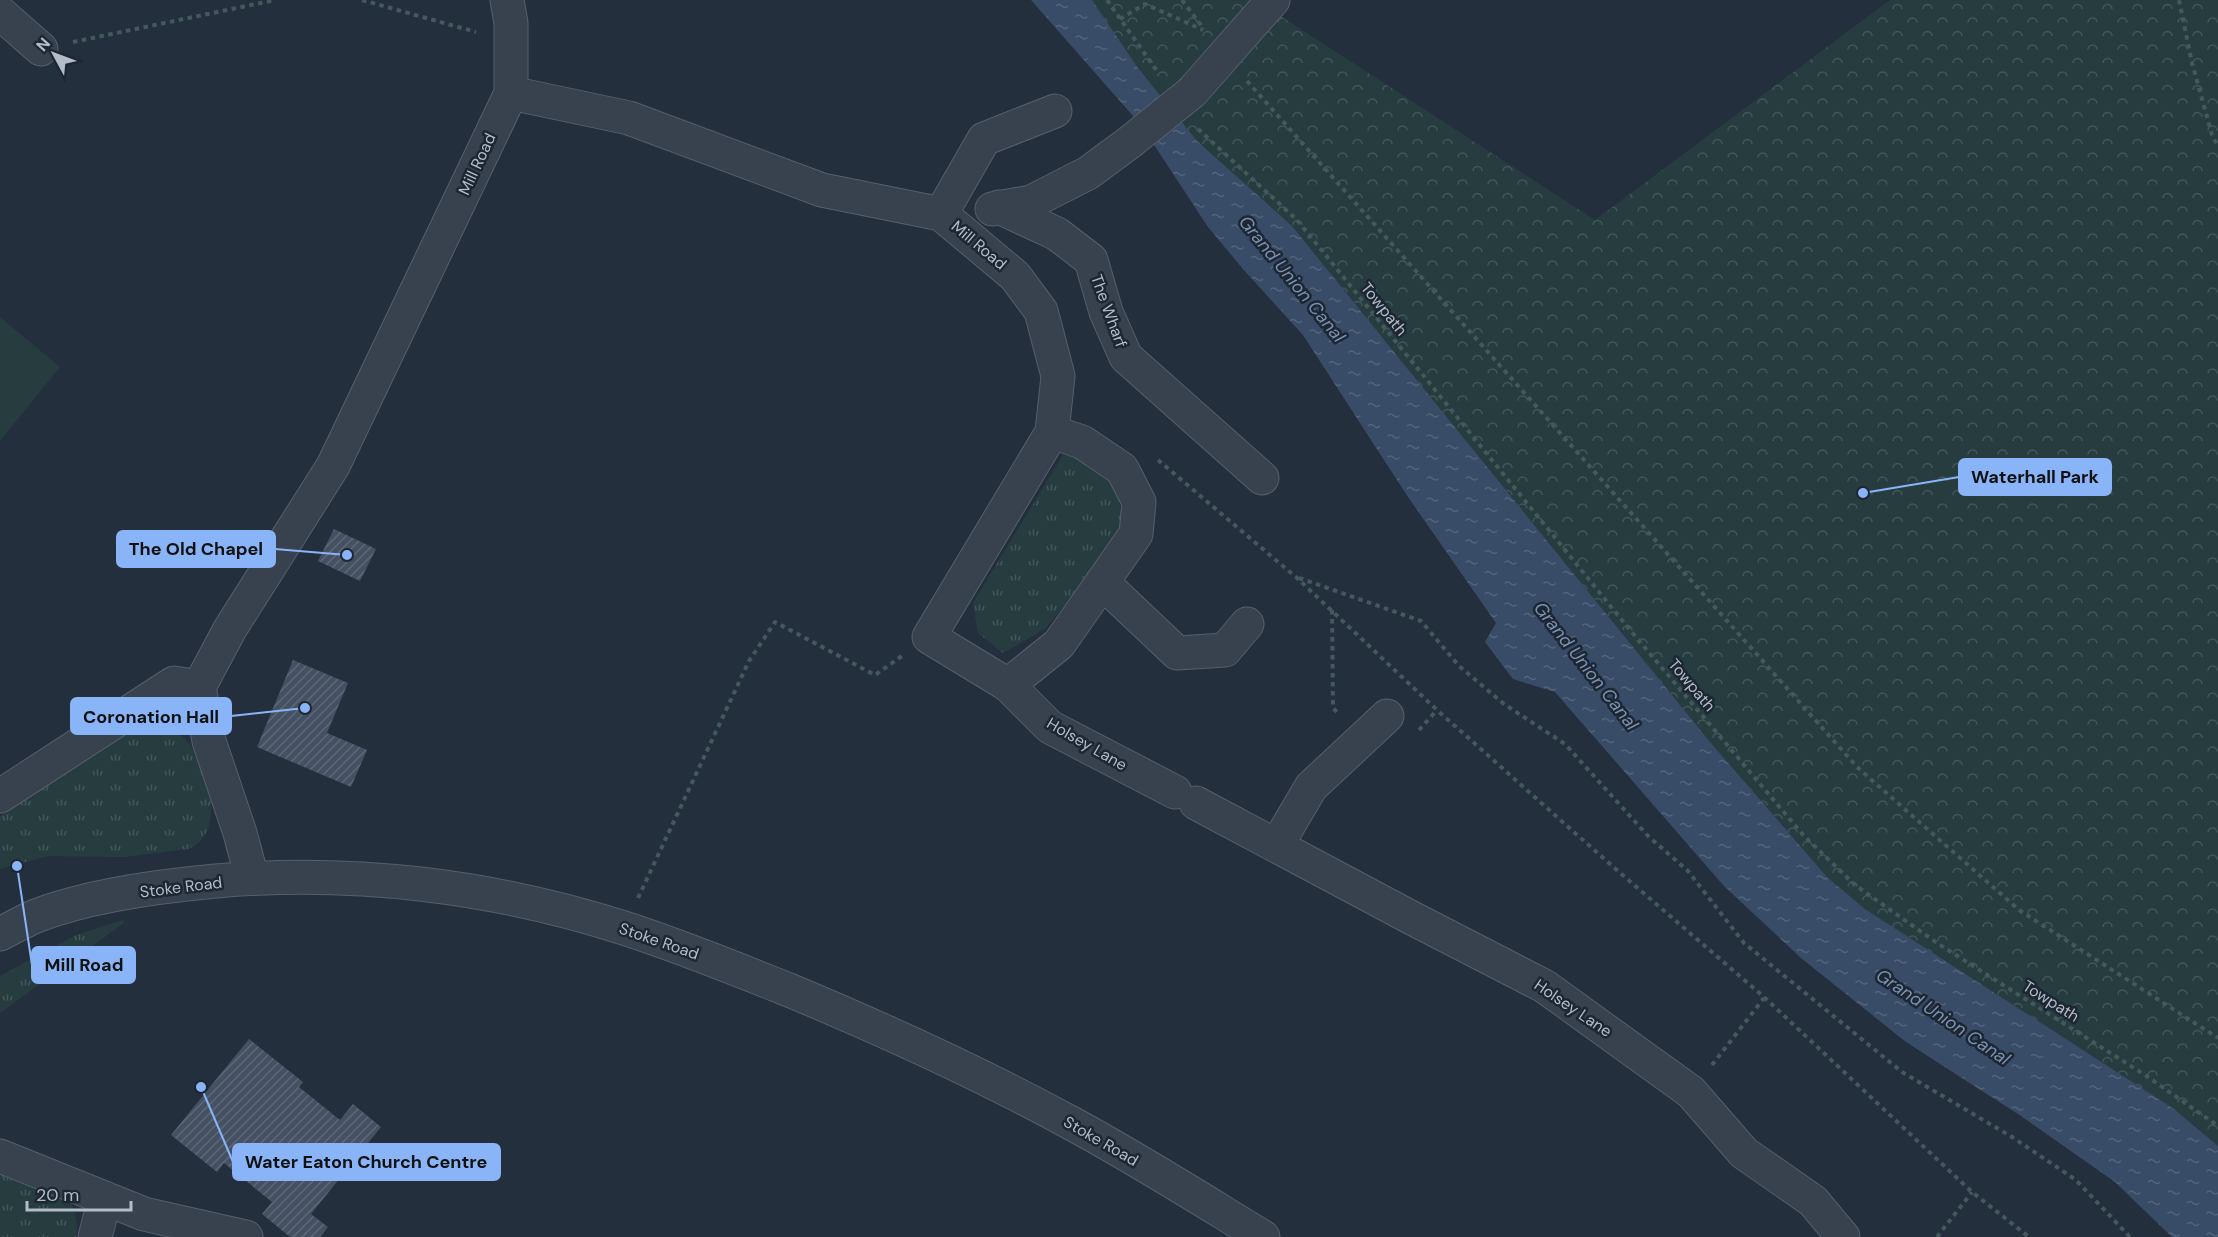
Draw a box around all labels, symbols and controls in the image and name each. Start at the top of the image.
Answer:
north arrow [24,24,84,84]
text: N [31,33,55,56]
street label: Mill Road [454,130,500,198]
water label: Grand Union Canal [1233,211,1351,348]
street label: Mill Road [947,216,1011,274]
street label: The Wharf [1086,272,1132,350]
street label: Towpath [1356,278,1412,340]
callout: Waterhall Park [1959,459,2111,495]
text: Waterhall Park [1971,465,2099,489]
callout: The Old Chapel [117,531,275,567]
text: The Old Chapel [129,537,263,561]
water label: Grand Union Canal [1528,597,1644,736]
street label: Towpath [1664,654,1720,716]
callout: Coronation Hall [71,698,231,734]
text: Coronation Hall [83,705,219,729]
street label: Holsey Lane [1043,713,1131,775]
street label: Stoke Road [139,872,223,902]
street label: Stoke Road [616,918,702,964]
callout: Mill Road [32,947,135,983]
text: Mill Road [45,953,123,977]
water label: Grand Union Canal [1871,963,2015,1071]
street label: Holsey Lane [1530,974,1616,1042]
street label: Towpath [2019,975,2083,1027]
street label: Stoke Road [1060,1111,1142,1171]
callout: Water Eaton Church Centre [233,1144,500,1180]
text: Water Eaton Church Centre [245,1150,487,1174]
scale bar [27,1174,130,1212]
text: 20 m [36,1183,79,1207]

